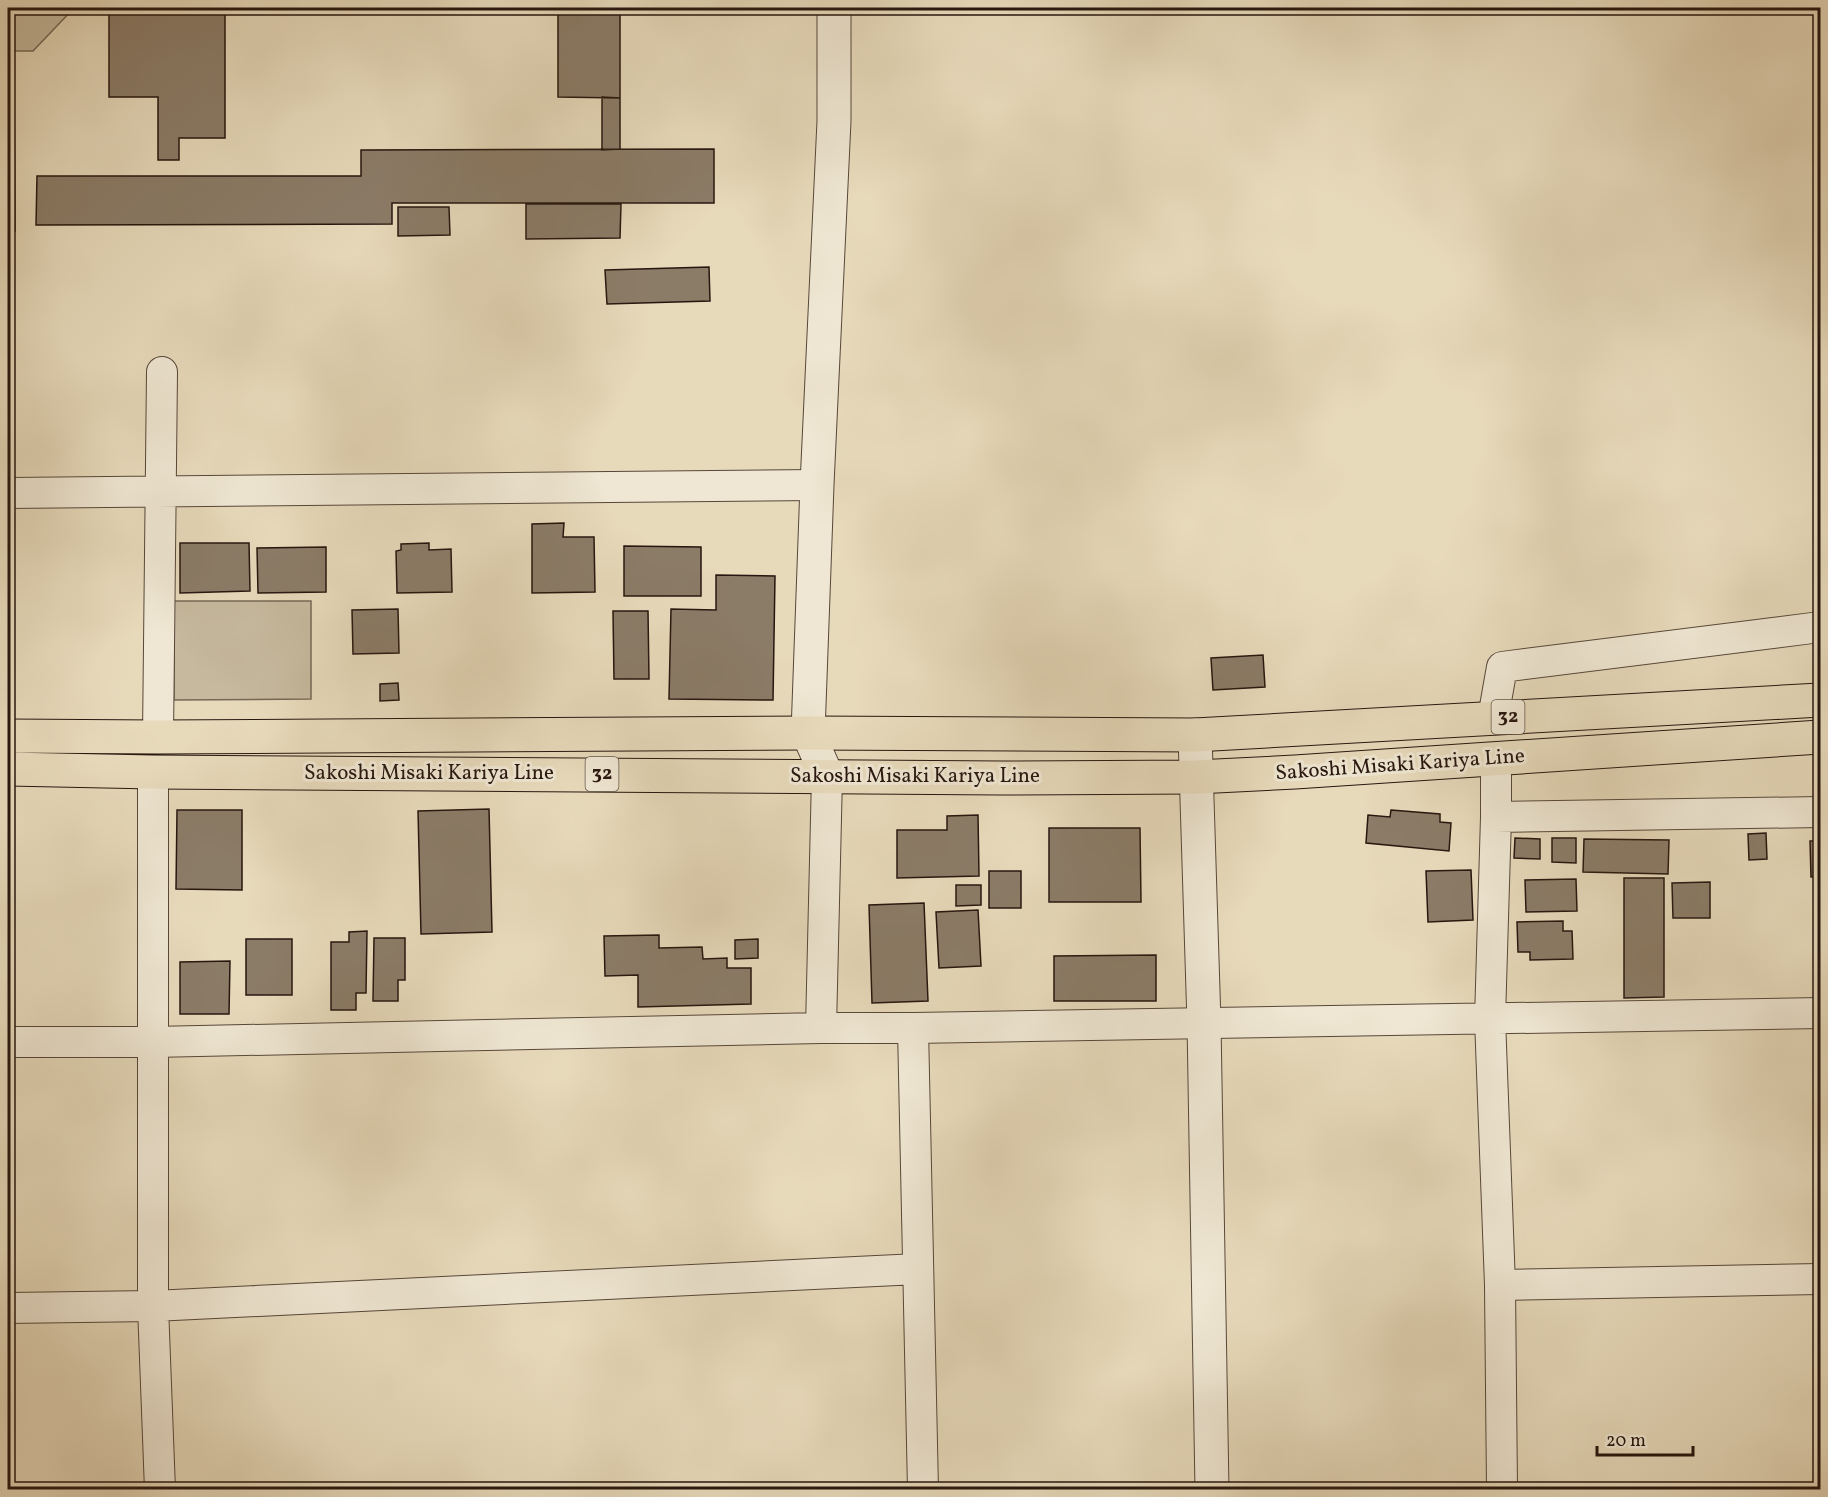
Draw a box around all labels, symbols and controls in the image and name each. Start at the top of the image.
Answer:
road number: 32 [1492,700,1524,734]
street label: Sakoshi Misaki Kariya Line [1274,742,1526,788]
road number: 32 [586,757,618,791]
street label: Sakoshi Misaki Kariya Line [304,759,554,788]
street label: Sakoshi Misaki Kariya Line [790,762,1040,791]
scale bar [1597,1419,1693,1457]
text: 20 m [1606,1429,1646,1454]

